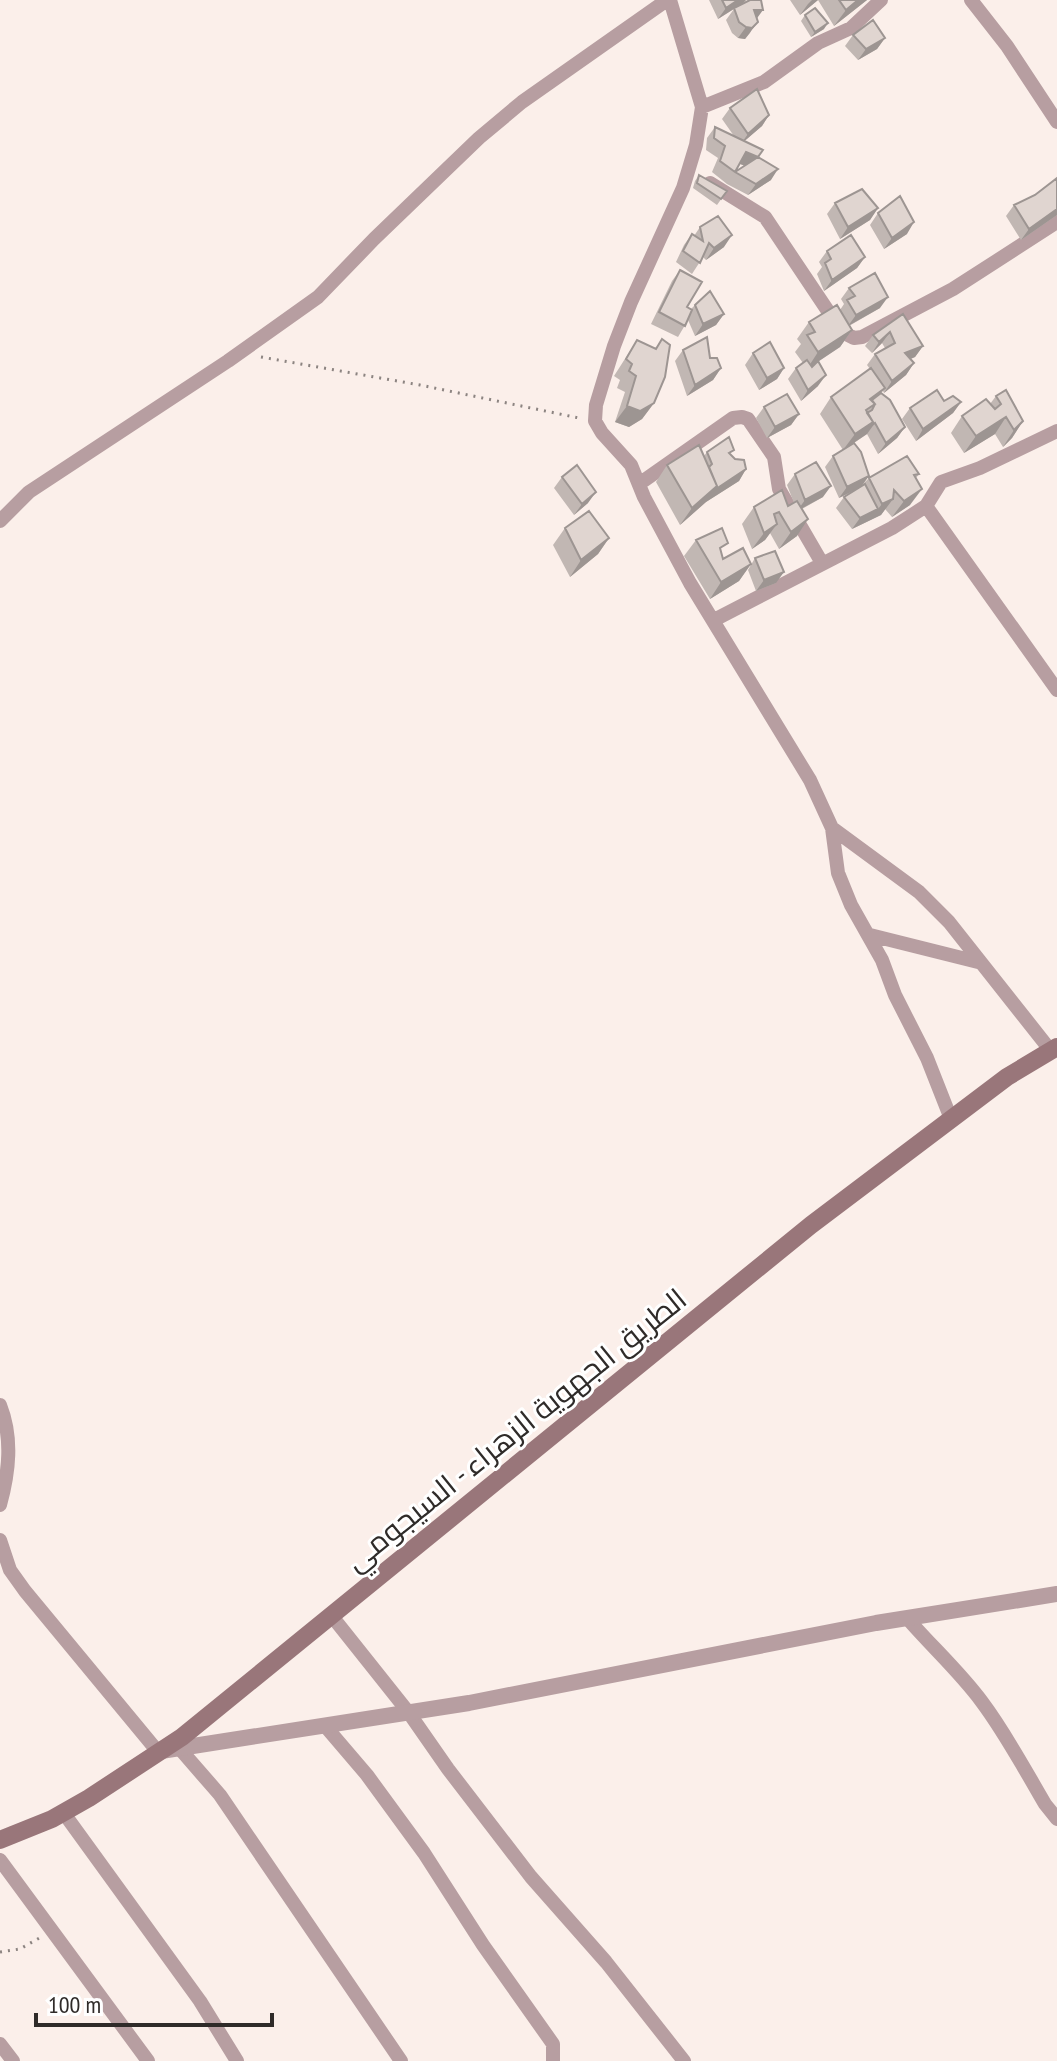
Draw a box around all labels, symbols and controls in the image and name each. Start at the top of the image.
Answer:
street label: الطريق الجهوية الزهراء - السيجومي [336,1279,697,1583]
scale bar [36,1977,272,2027]
text: 100 m [48,1989,101,2020]

